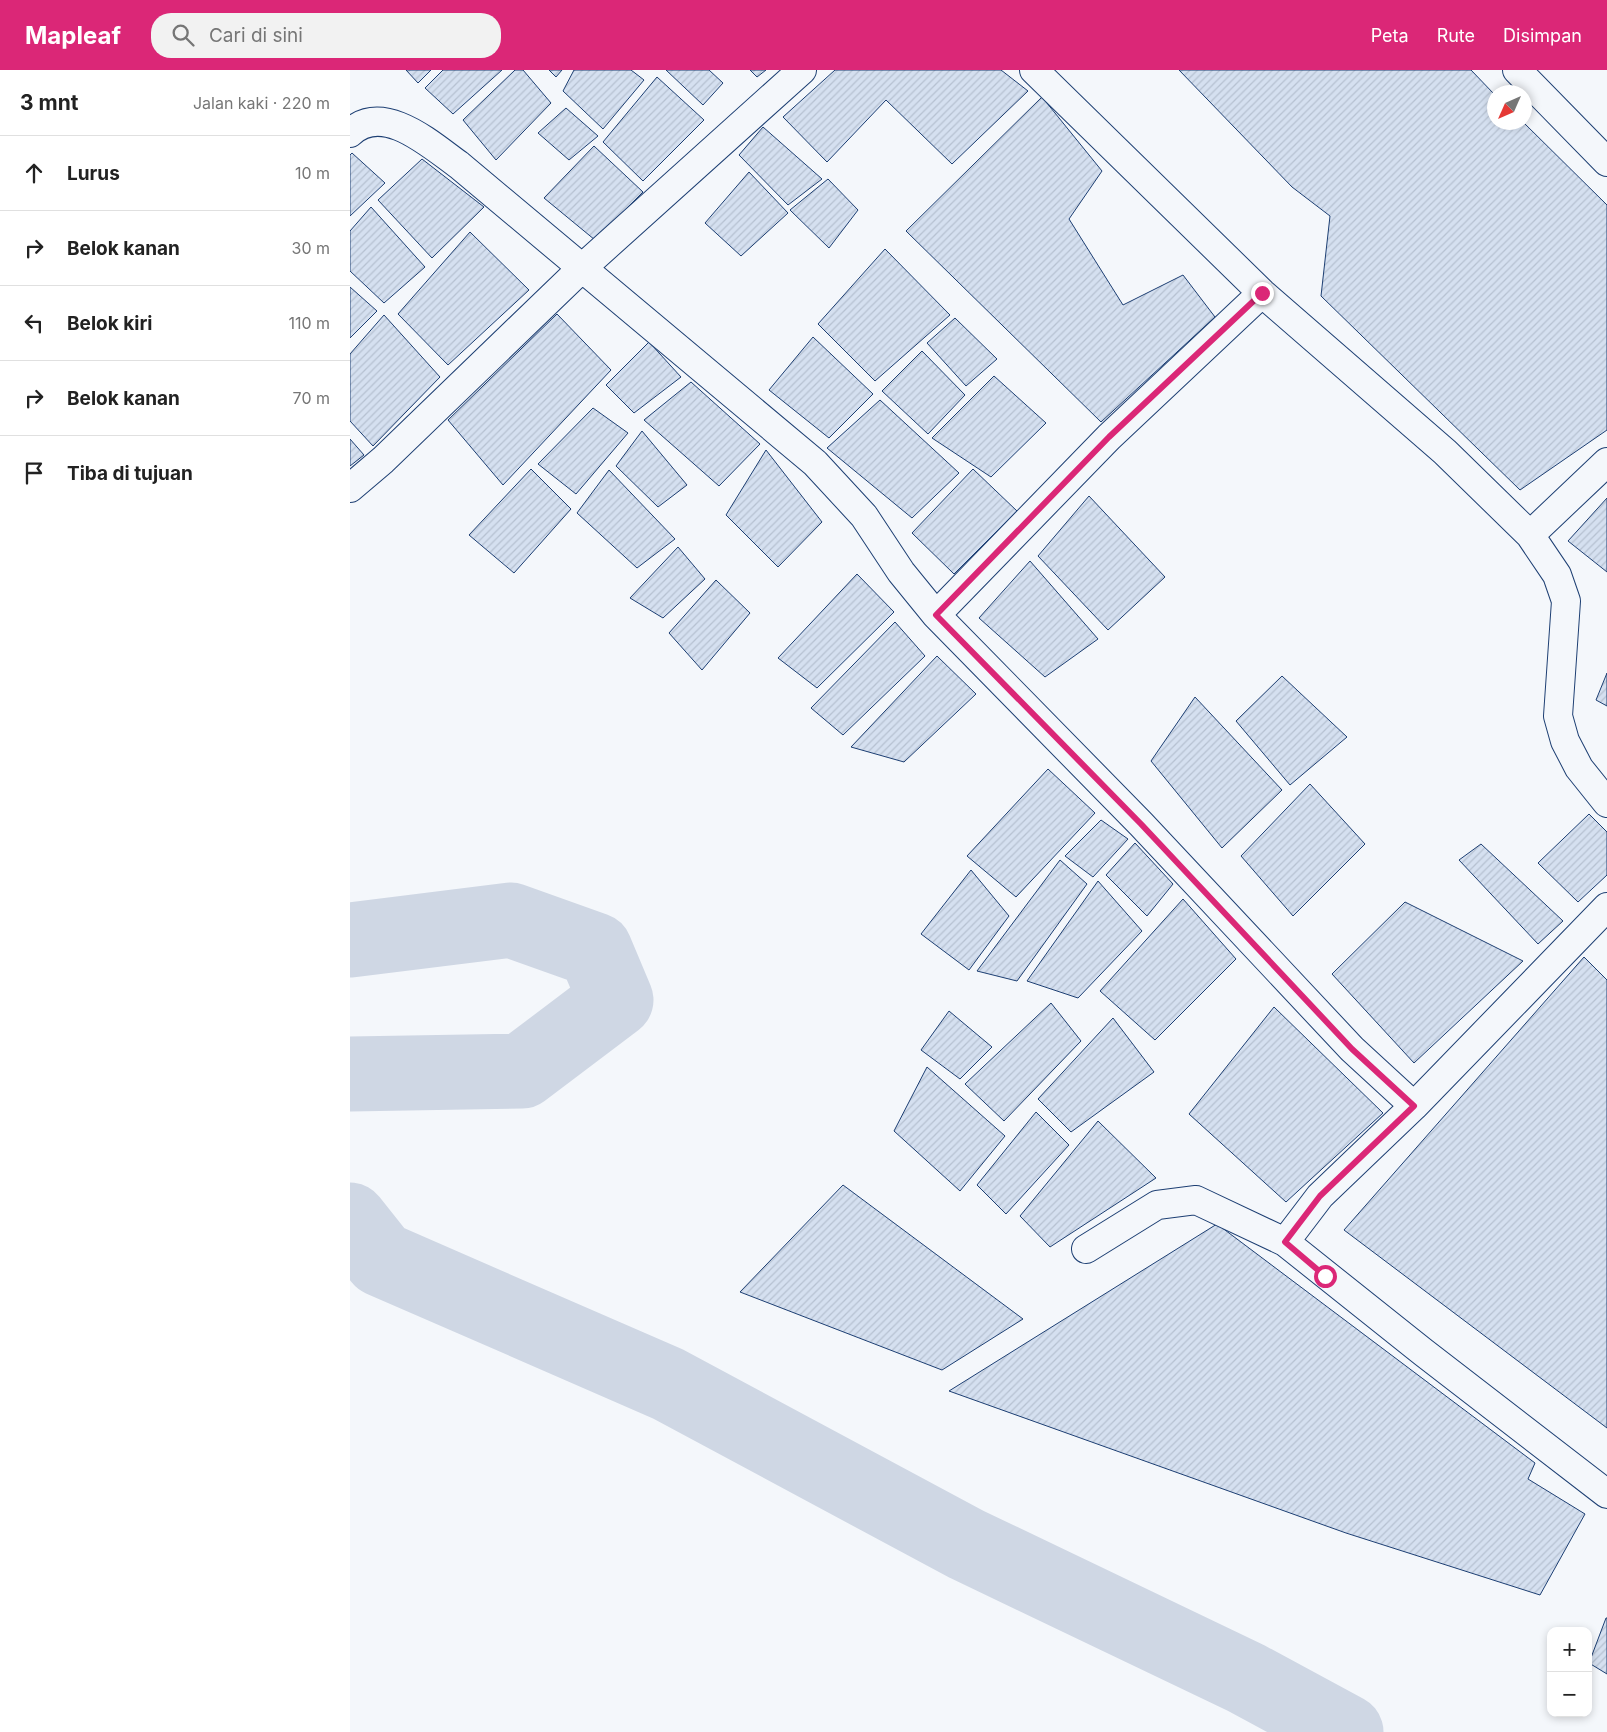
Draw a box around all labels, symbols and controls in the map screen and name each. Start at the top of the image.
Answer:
search box [151,13,501,58]
text: Mapleaf [25,21,121,50]
icon: search [169,21,197,49]
text: Cari di sini [209,24,303,47]
text: Peta [1371,25,1409,46]
text: Rute [1437,25,1475,46]
text: Disimpan [1503,25,1582,46]
north arrow [1487,85,1532,130]
text: 3 mnt [20,90,78,115]
text: Jalan kaki · 220 m [193,93,330,113]
icon: ahead [20,159,48,187]
text: Lurus [67,162,120,185]
text: 10 m [295,163,330,183]
icon: right [20,234,48,262]
text: Belok kanan [67,237,180,260]
text: 30 m [292,238,330,258]
route end [1251,282,1274,305]
icon: left [20,309,48,337]
text: Belok kiri [67,312,152,335]
text: 110 m [288,313,330,333]
icon: right [20,384,48,412]
text: Belok kanan [67,387,180,410]
text: 70 m [293,388,330,408]
icon: arrive [20,459,48,487]
text: Tiba di tujuan [67,462,193,485]
route start [1314,1265,1337,1288]
map controls [1547,1627,1592,1717]
button: + [1547,1627,1592,1672]
button: − [1547,1672,1592,1717]

